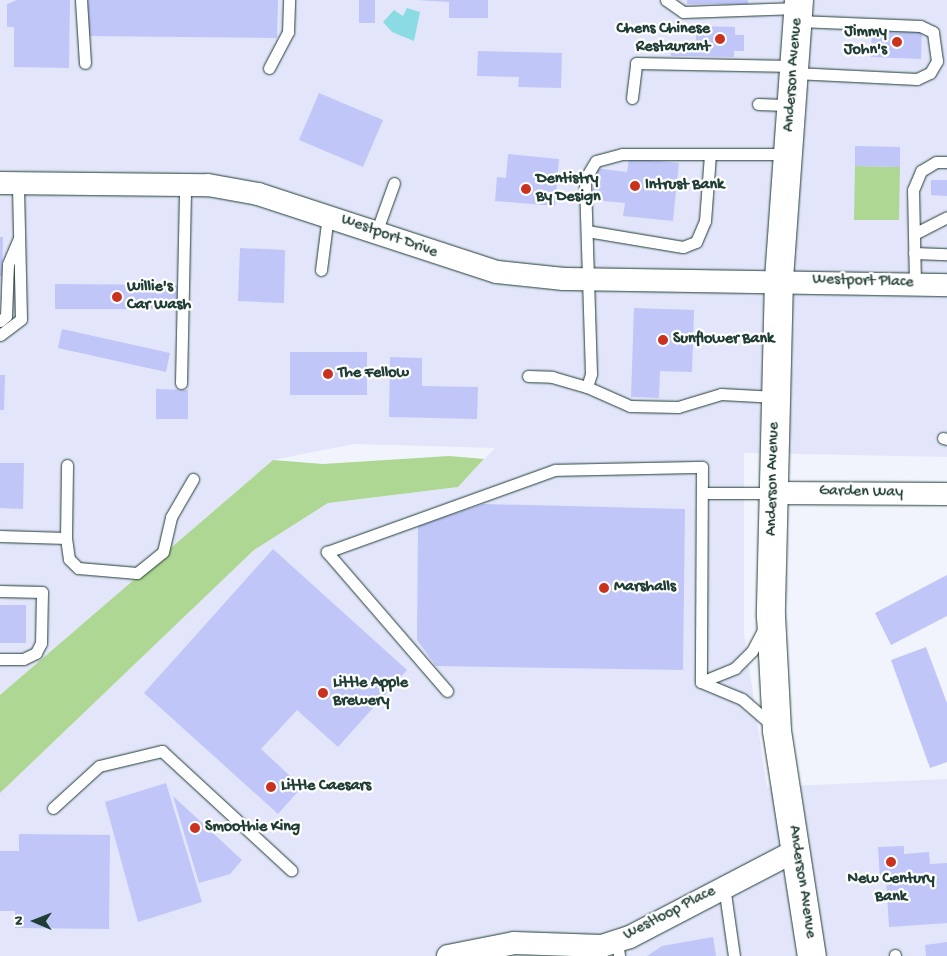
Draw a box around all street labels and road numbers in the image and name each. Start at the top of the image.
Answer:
street label: Anderson Avenue [780,17,808,133]
street label: Westport Drive [338,211,440,263]
street label: Westport Place [812,271,914,293]
street label: Anderson Avenue [763,422,785,536]
street label: Garden Way [819,483,903,503]
street label: Anderson Avenue [783,824,819,940]
street label: Westloop Place [621,883,719,945]

